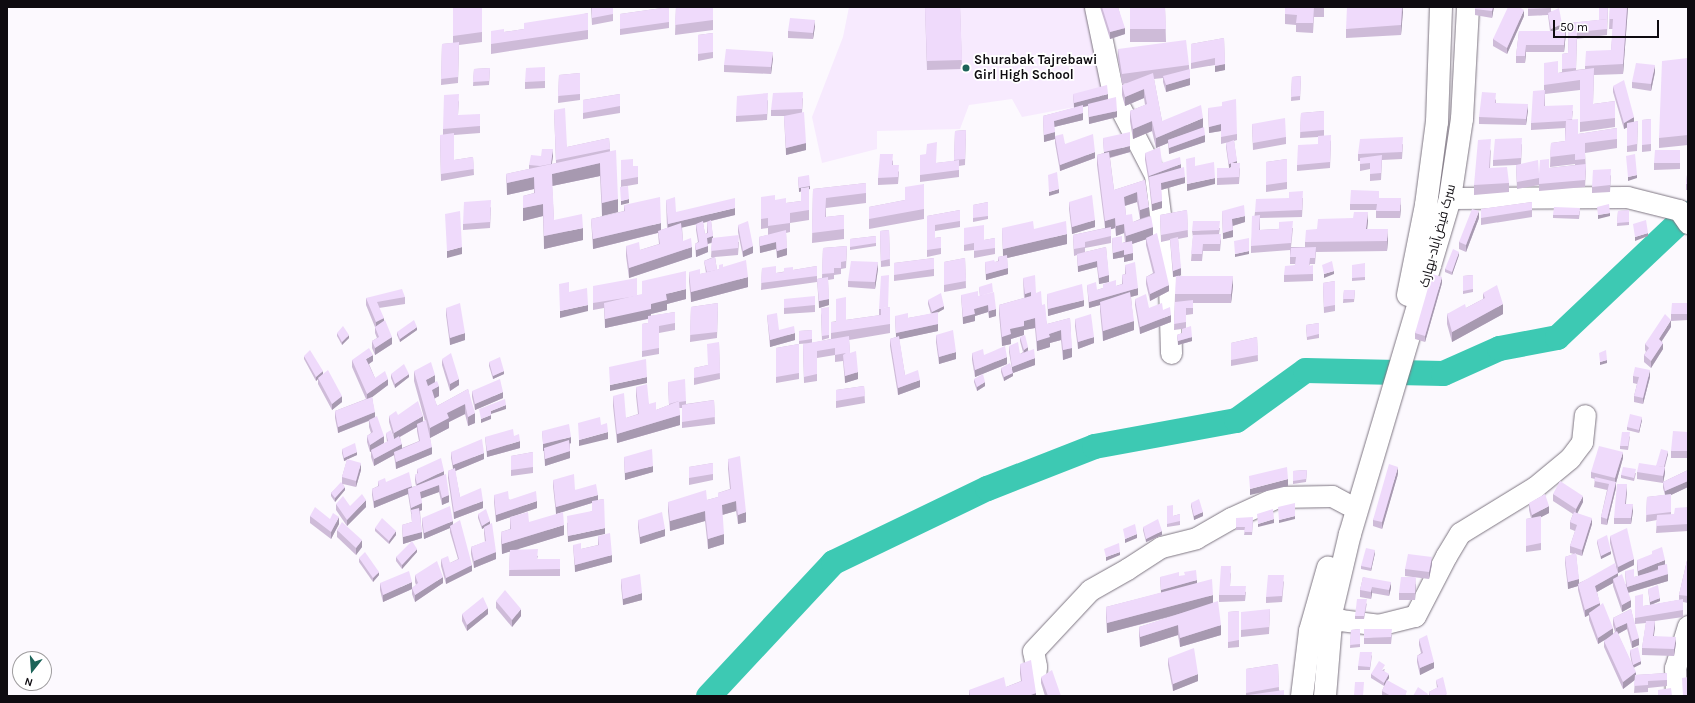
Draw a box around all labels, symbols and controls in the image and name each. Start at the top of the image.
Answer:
scale bar [1555,12,1661,38]
text: 50 m [1560,20,1588,34]
place label: Shurabak Tajrebawi Girl High School [974,53,1097,84]
marker: Shurabak Tajrebawi Girl High School [961,63,971,73]
street label: سرک فیض‌آباد-بهارک [1417,183,1459,289]
north arrow [12,651,52,691]
text: N [23,675,34,689]

